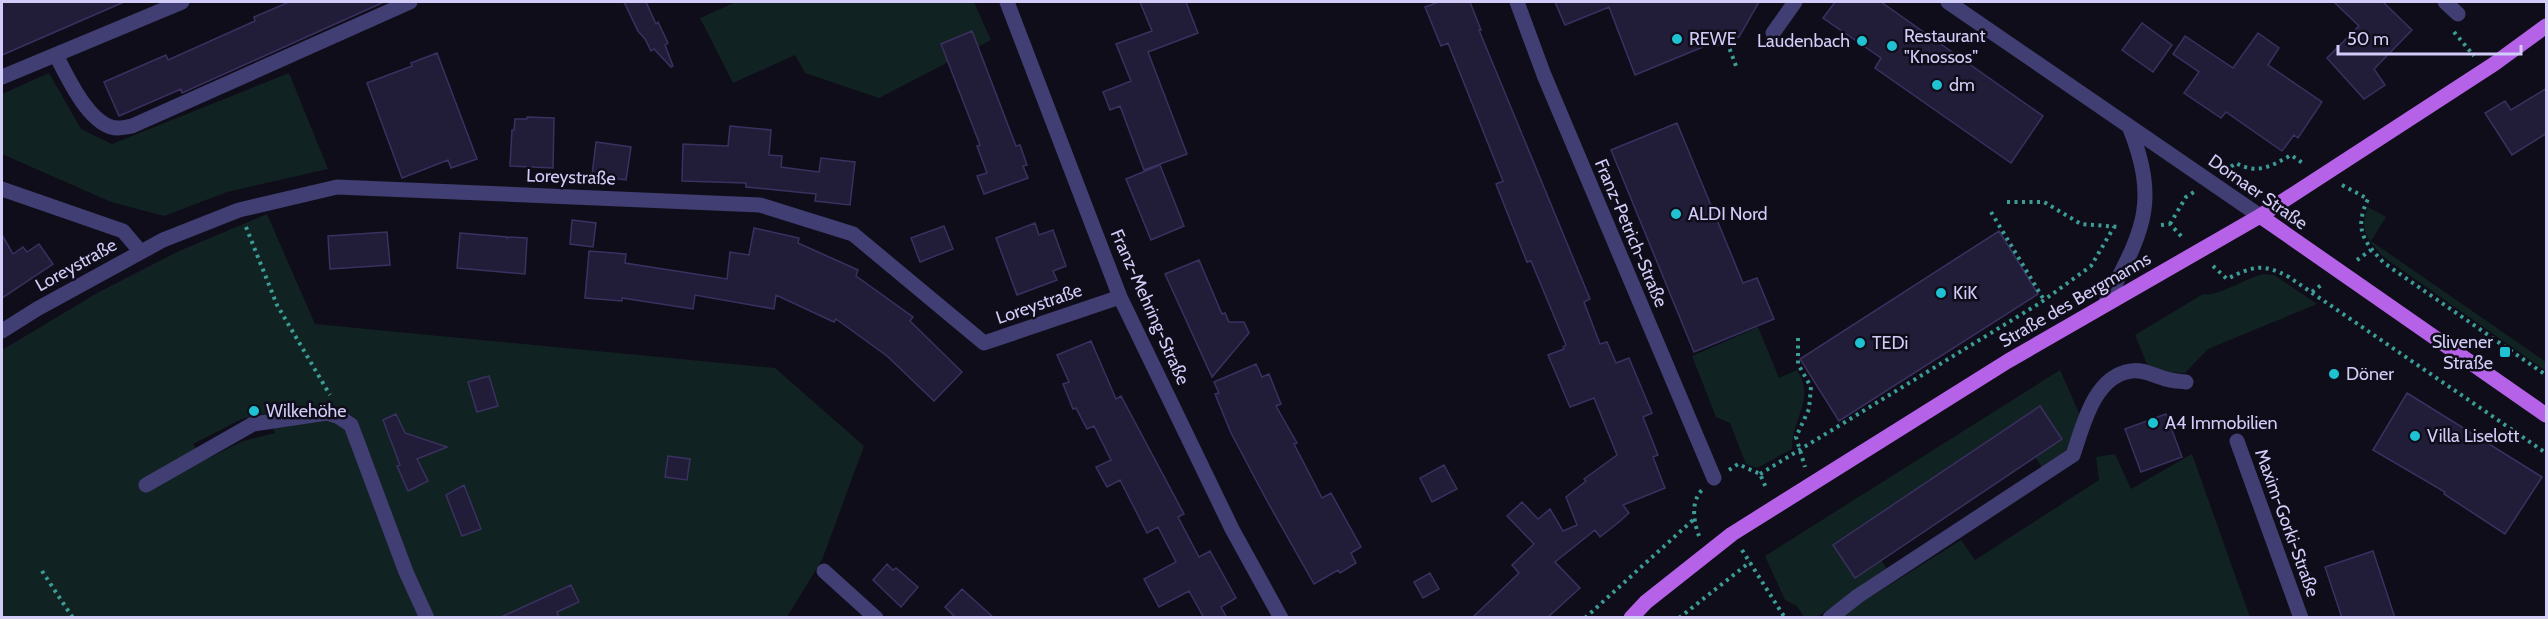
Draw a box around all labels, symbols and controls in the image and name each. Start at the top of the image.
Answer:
scale bar [2338,18,2521,56]
place label: Restaurant "Knossos" [1904,25,1986,68]
place label: REWE [1689,28,1737,50]
text: 50 m [2347,28,2389,50]
place label: Laudenbach [1757,30,1850,52]
marker: REWE [1670,32,1684,46]
marker: Laudenbach [1855,34,1869,48]
marker: Restaurant "Knossos" [1885,39,1899,53]
place label: dm [1949,74,1975,96]
marker: dm [1930,78,1944,92]
street label: Dornaer Straße [2204,150,2312,234]
street label: Franz-Petrich-Straße [1590,156,1672,310]
street label: Loreystraße [526,164,616,190]
place label: ALDI Nord [1688,203,1768,225]
marker: ALDI Nord [1669,207,1683,221]
street label: Franz-Mehring-Straße [1106,226,1194,388]
street label: Loreystraße [31,234,121,296]
street label: Straße des Bergmanns [1995,248,2155,352]
street label: Loreystraße [993,279,1085,329]
place label: KiK [1953,282,1978,304]
marker: KiK [1934,286,1948,300]
place label: Slivener Straße [2432,331,2493,374]
place label: TEDi [1872,332,1908,354]
marker: TEDi [1853,336,1867,350]
marker: Slivener Straße [2498,345,2512,359]
place label: Döner [2346,363,2394,385]
marker: Döner [2327,367,2341,381]
place label: Wilkehöhe [266,400,347,422]
marker: Wilkehöhe [247,404,261,418]
place label: A4 Immobilien [2165,412,2278,434]
marker: A4 Immobilien [2146,416,2160,430]
place label: Villa Liselott [2427,425,2519,447]
marker: Villa Liselott [2408,429,2422,443]
street label: Maxim-Gorki-Straße [2250,446,2324,600]

